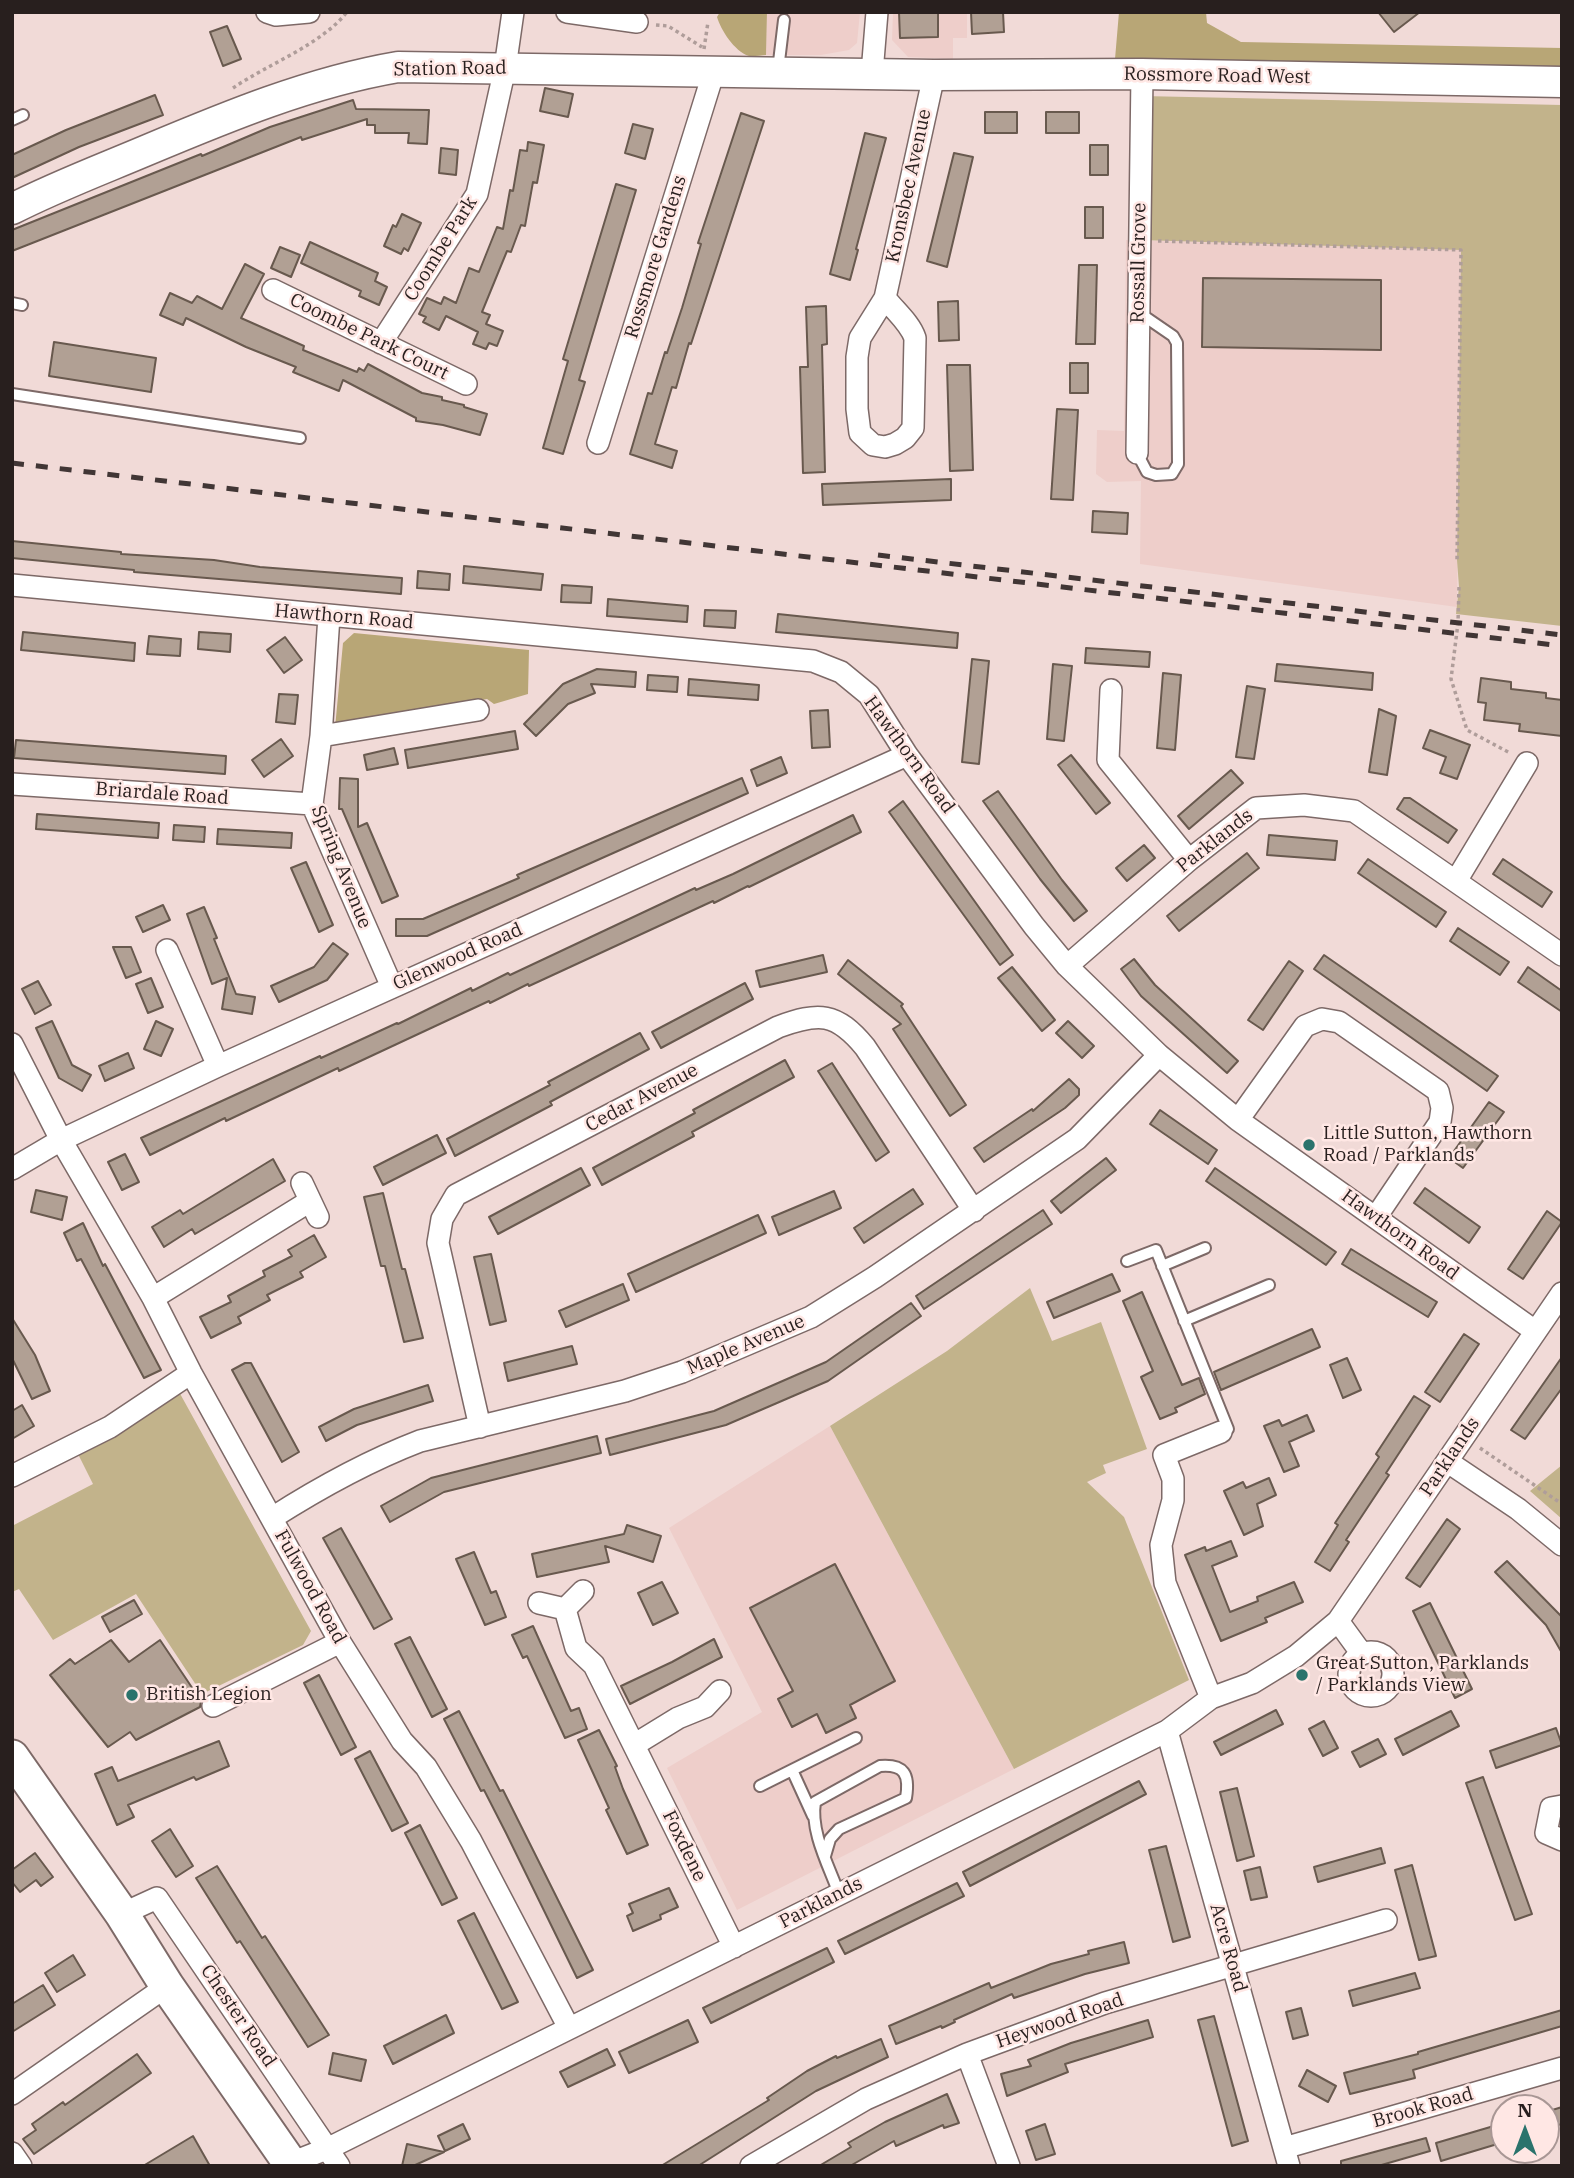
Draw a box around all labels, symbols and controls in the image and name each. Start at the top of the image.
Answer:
street label: Station Road [393,57,507,81]
street label: Rossmore Road West [1123,63,1311,89]
street label: Kronsbec Avenue [882,107,936,265]
street label: Rossmore Gardens [620,173,692,341]
street label: Coombe Park [400,192,482,306]
street label: Rossall Grove [1127,203,1151,323]
street label: Coombe Park Court [286,289,452,385]
street label: Hawthorn Road [274,600,414,634]
street label: Hawthorn Road [859,692,959,818]
street label: Briardale Road [95,778,229,810]
street label: Spring Avenue [306,802,376,932]
street label: Parklands [1172,804,1258,878]
street label: Glenwood Road [390,918,526,996]
street label: Cedar Avenue [582,1059,702,1137]
place label: Little Sutton, Hawthorn Road / Parklands [1323,1123,1532,1167]
marker: Little Sutton, Hawthorn Road / Parklands [1301,1137,1317,1153]
street label: Hawthorn Road [1337,1185,1463,1285]
street label: Maple Avenue [684,1310,808,1380]
street label: Parklands [1415,1413,1485,1501]
street label: Fulwood Road [269,1526,351,1648]
place label: Great Sutton, Parklands / Parklands View [1316,1653,1529,1697]
marker: Great Sutton, Parklands / Parklands View [1294,1667,1310,1683]
place label: British Legion [146,1684,272,1706]
marker: British Legion [124,1687,140,1703]
street label: Foxdene [657,1807,711,1885]
street label: Parklands [775,1872,867,1934]
street label: Acre Road [1204,1901,1252,1995]
street label: Chester Road [195,1960,281,2072]
street label: Heywood Road [993,1989,1127,2053]
street label: Brook Road [1370,2083,1476,2133]
north arrow [1490,2094,1560,2164]
text: N [1517,2098,1533,2122]

